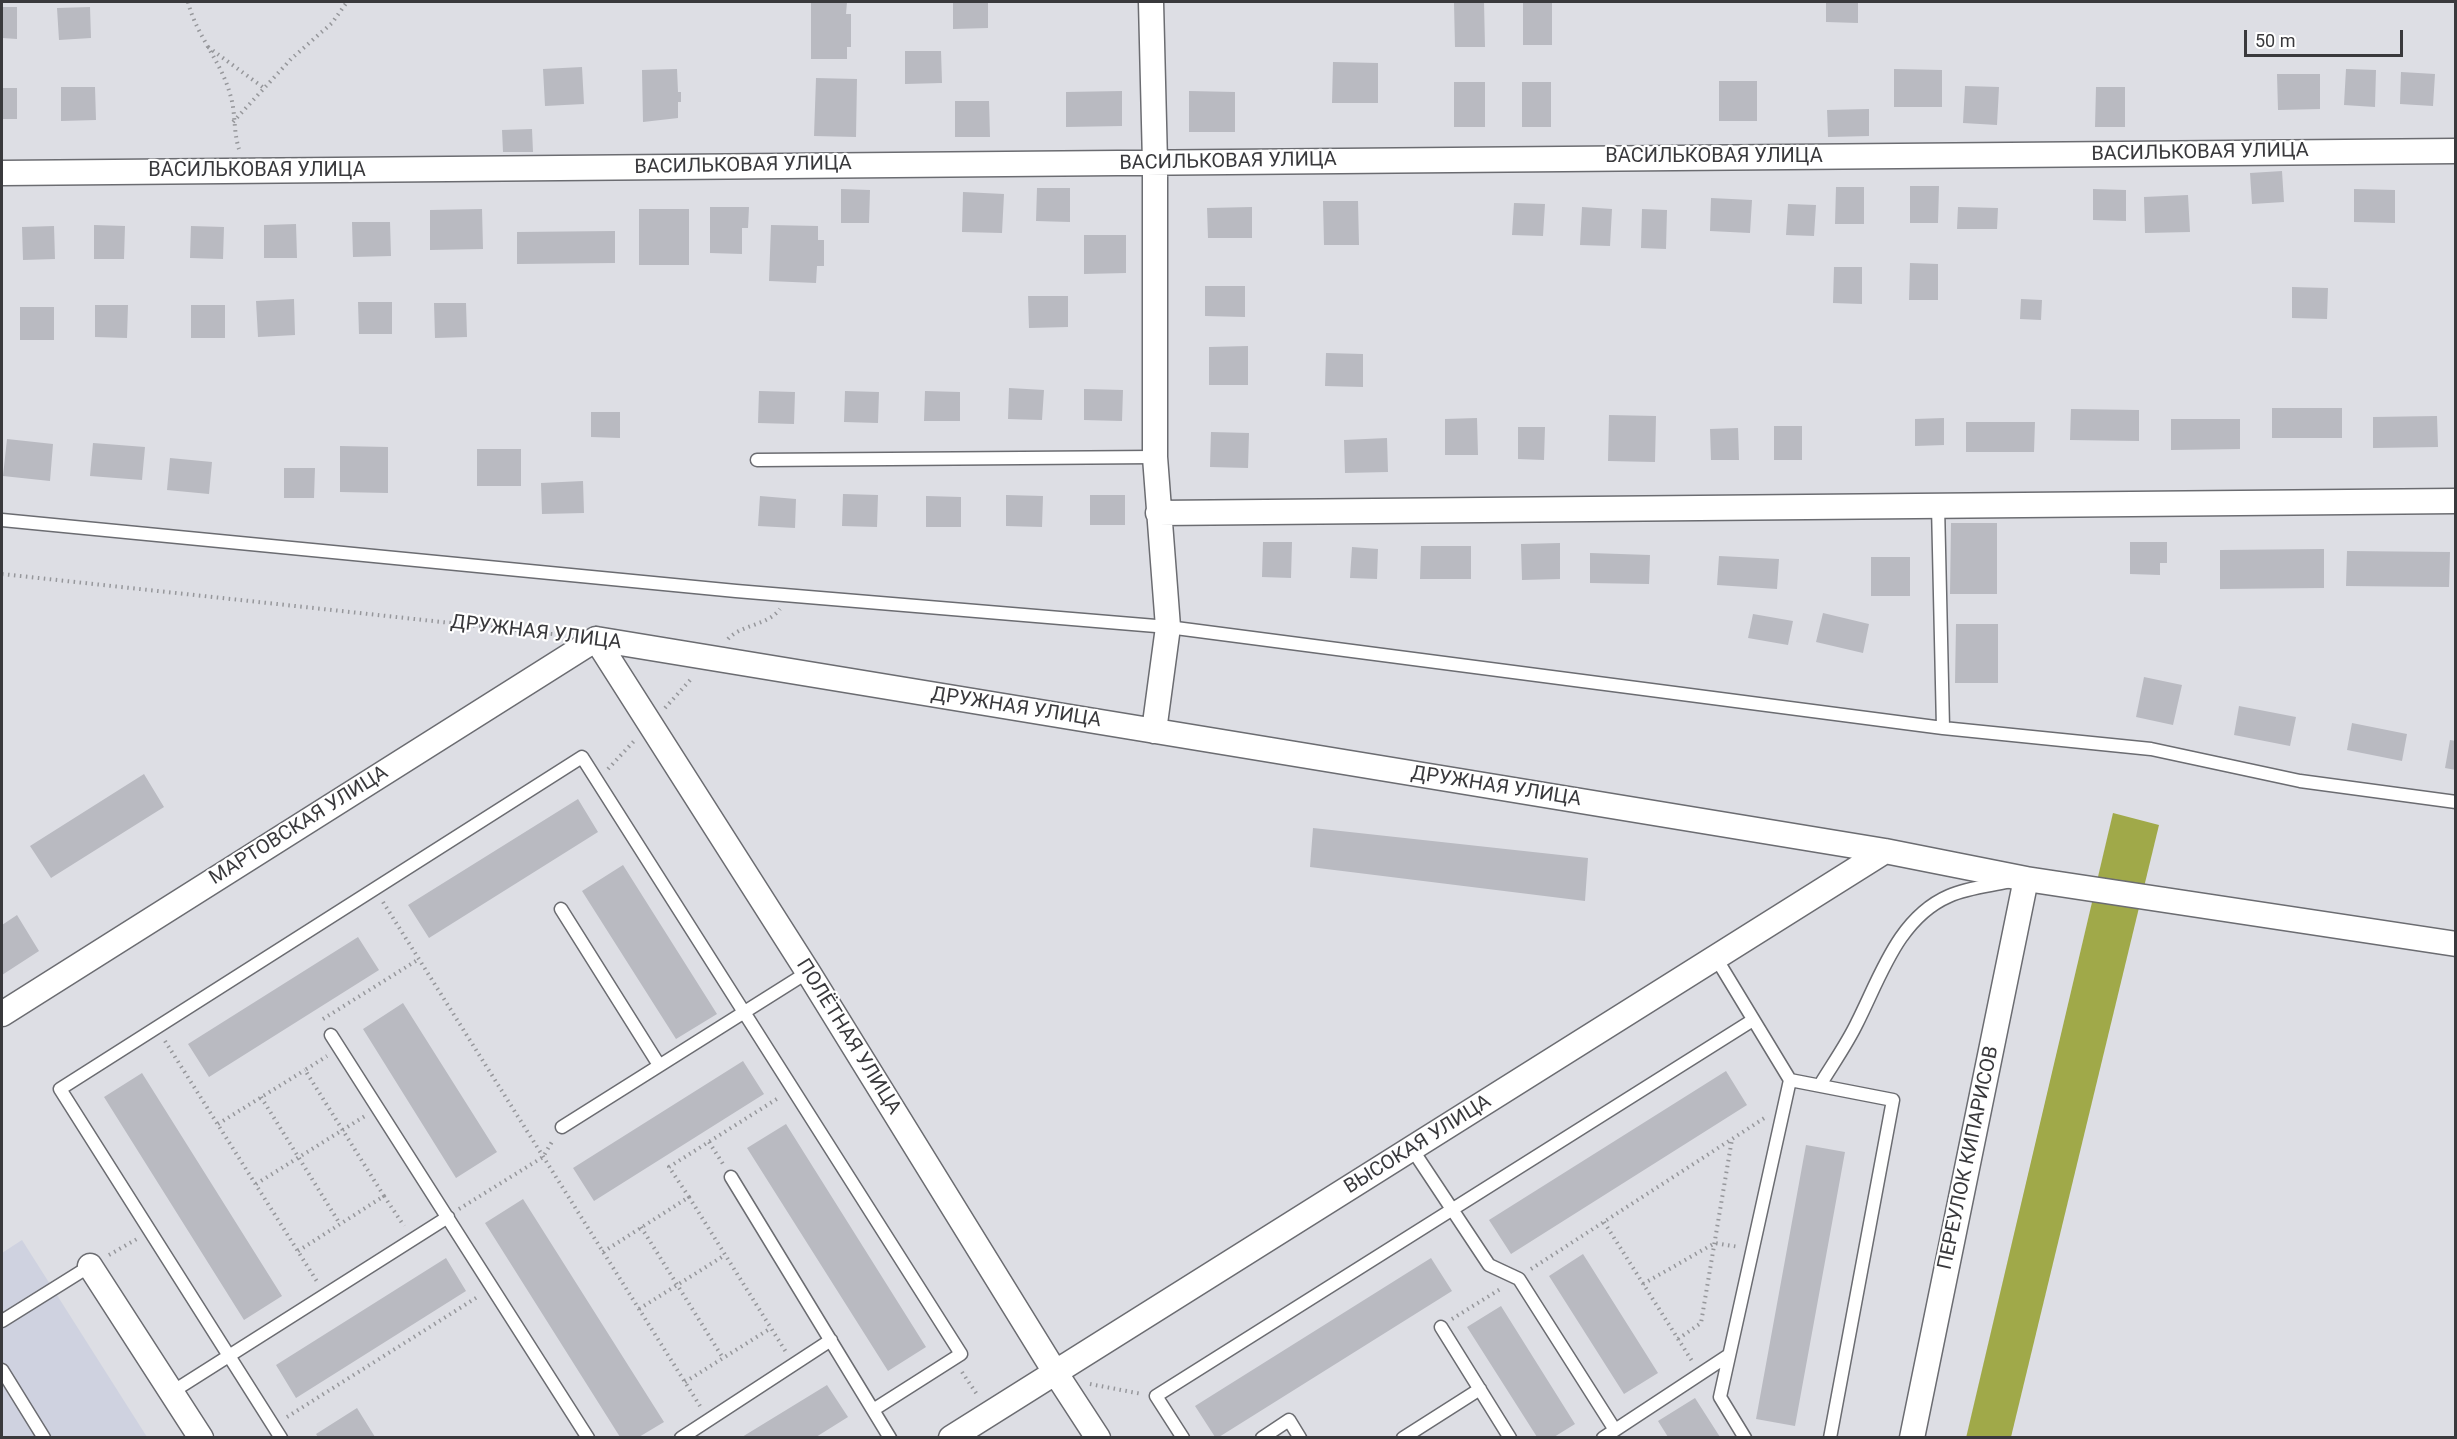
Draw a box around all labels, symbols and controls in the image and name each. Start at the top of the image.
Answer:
scale bar [2247,18,2406,56]
text: 50 m [2255,30,2295,51]
street label: ВАСИЛЬКОВАЯ УЛИЦА [2091,139,2309,167]
street label: ВАСИЛЬКОВАЯ УЛИЦА [1605,145,1823,169]
street label: ВАСИЛЬКОВАЯ УЛИЦА [1119,148,1337,176]
street label: ВАСИЛЬКОВАЯ УЛИЦА [634,152,852,180]
street label: ВАСИЛЬКОВАЯ УЛИЦА [148,159,366,183]
street label: ДРУЖНАЯ УЛИЦА [449,611,623,655]
street label: ДРУЖНАЯ УЛИЦА [929,683,1103,733]
street label: МАРТОВСКАЯ УЛИЦА [205,761,393,891]
street label: ДРУЖНАЯ УЛИЦА [1409,762,1583,812]
street label: ПОЛЁТНАЯ УЛИЦА [790,955,906,1119]
street label: ПЕРЕУЛОК КИПАРИСОВ [1934,1044,2004,1272]
street label: ВЫСОКАЯ УЛИЦА [1340,1090,1496,1200]

